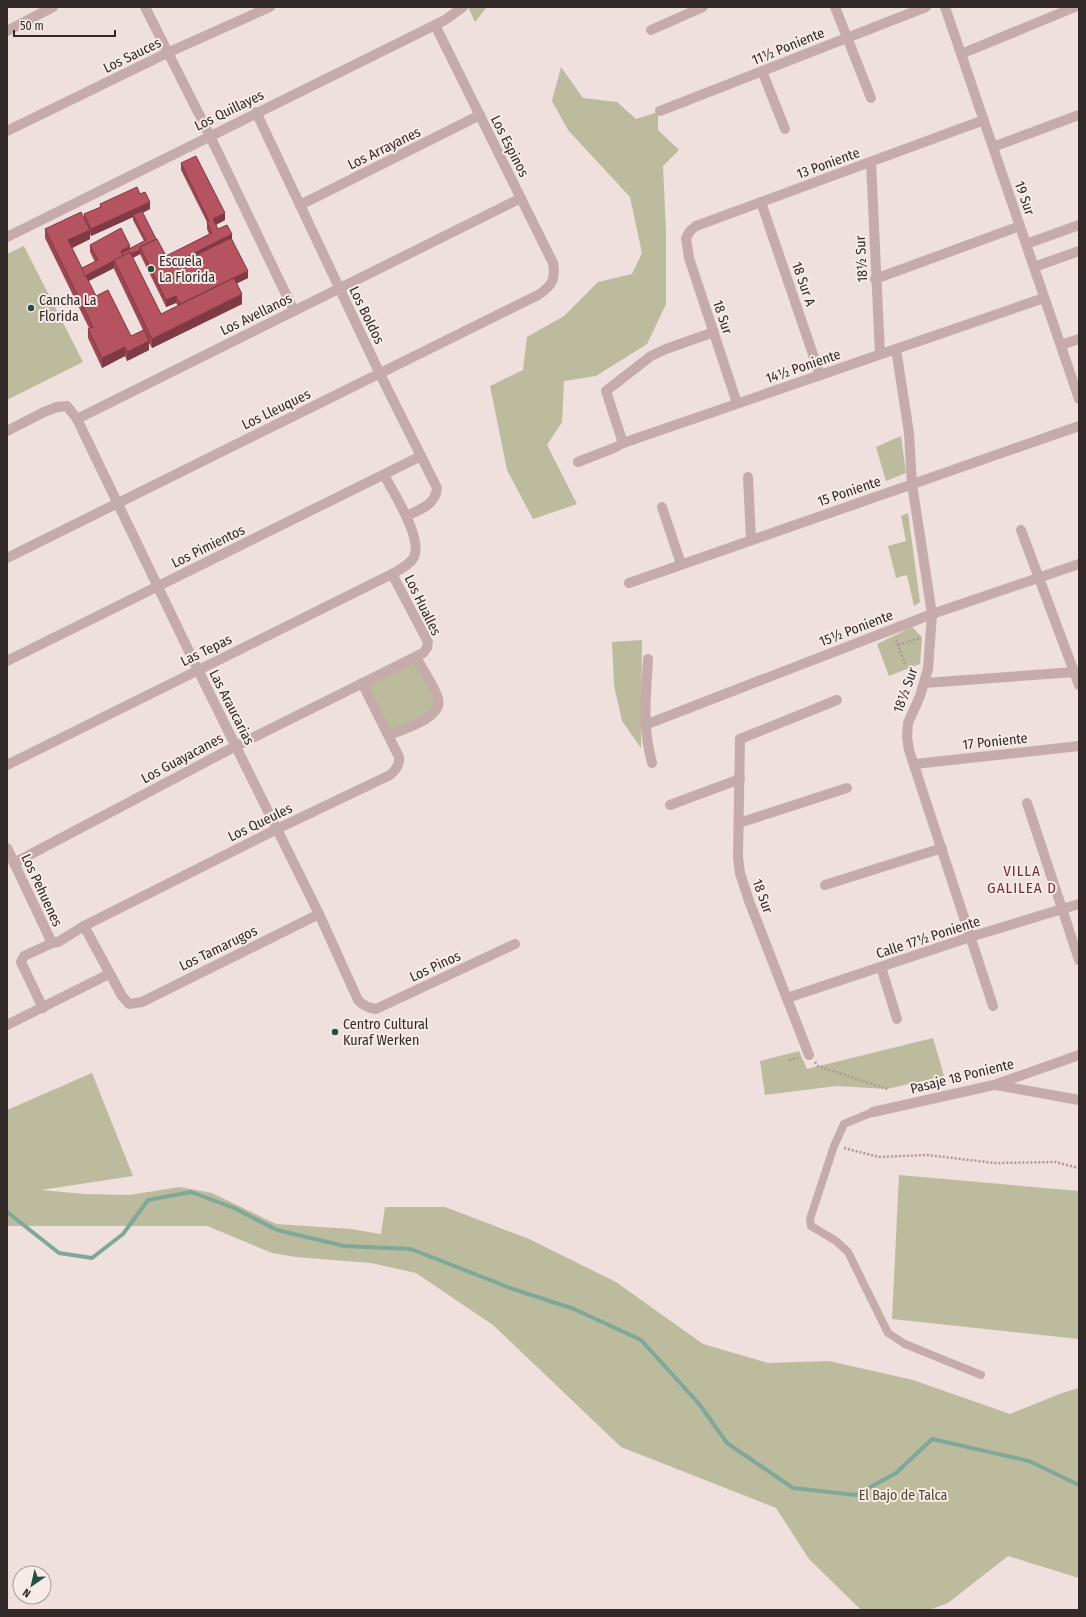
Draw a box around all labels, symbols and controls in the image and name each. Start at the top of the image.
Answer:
scale bar [14,12,115,38]
text: 50 m [20,19,44,33]
street label: 11½ Poniente [749,24,827,69]
street label: Los Sauces [101,34,164,77]
street label: Los Quillayes [192,86,267,135]
street label: Los Espinos [487,113,532,180]
street label: Los Arrayanes [345,123,423,173]
street label: 13 Poniente [794,144,862,183]
street label: 19 Sur [1011,179,1038,217]
street label: 18½ Sur [852,235,871,283]
place label: Escuela La Florida [159,253,215,286]
street label: 18 Sur A [788,260,819,309]
marker: Escuela La Florida [146,264,156,274]
street label: Los Boldos [345,284,388,347]
street label: Los Avellanos [217,290,295,339]
place label: Cancha La Florida [39,292,97,325]
street label: 18 Sur [709,298,736,336]
marker: Cancha La Florida [26,303,36,313]
street label: 14½ Poniente [763,346,843,387]
street label: Los Lleuques [239,386,313,433]
street label: 15 Poniente [815,473,883,510]
street label: Los Pimientos [169,521,248,572]
street label: Los Hualles [401,572,445,638]
street label: 15½ Poniente [817,607,896,650]
street label: Las Tepas [178,631,235,670]
street label: 18½ Sur [889,665,921,715]
street label: Las Araucarias [205,667,258,748]
street label: Los Guayacanes [138,730,226,787]
street label: 17 Poniente [962,730,1028,753]
street label: Los Queules [225,800,295,845]
street label: Los Pehuenes [17,851,66,929]
district label: VILLA GALILEA D [987,862,1057,897]
street label: 18 Sur [749,877,777,916]
street label: Calle 17½ Poniente [874,913,982,962]
street label: Los Tamarugos [176,922,260,975]
street label: Los Pinos [407,947,463,986]
place label: Centro Cultural Kuraf Werken [343,1016,429,1049]
marker: Centro Cultural Kuraf Werken [330,1027,340,1037]
street label: Pasaje 18 Poniente [909,1055,1016,1098]
park label: El Bajo de Talca [859,1487,947,1504]
north arrow [12,1565,52,1605]
text: N [20,1586,33,1600]

